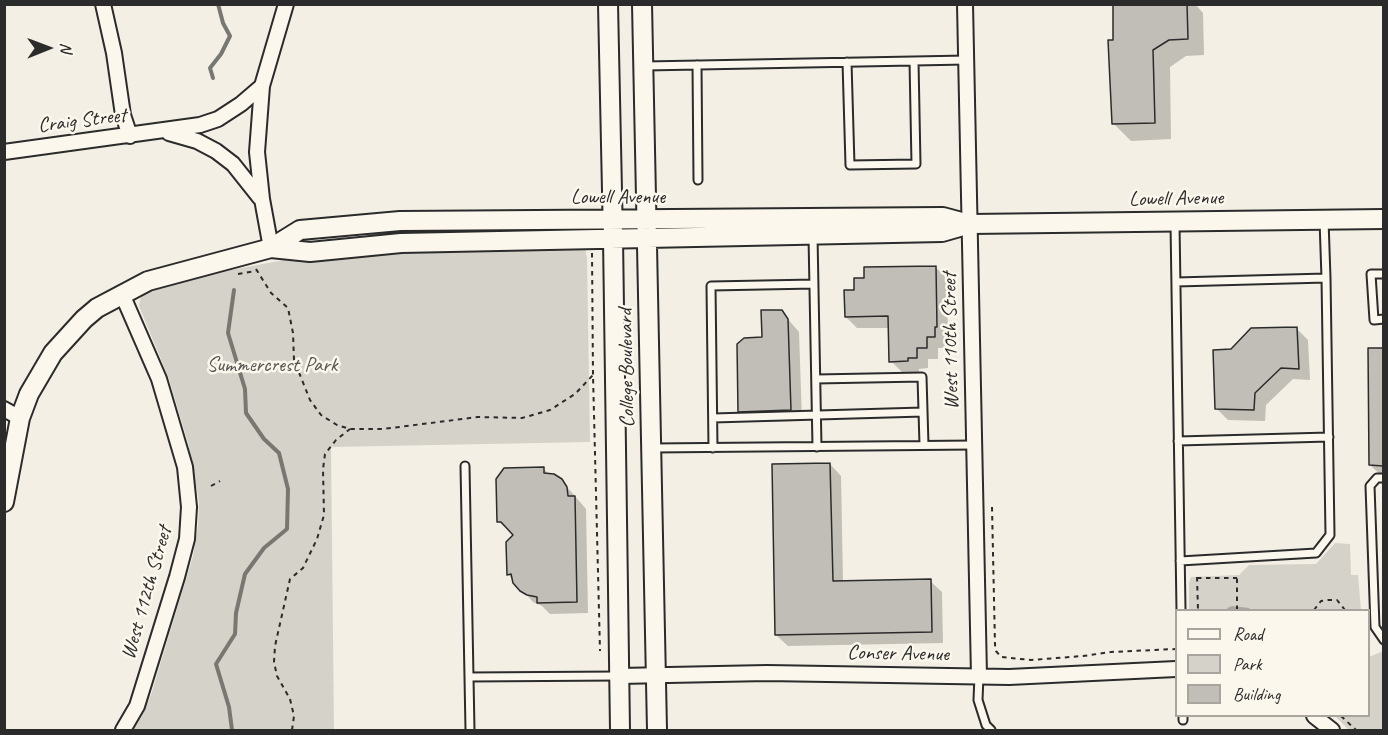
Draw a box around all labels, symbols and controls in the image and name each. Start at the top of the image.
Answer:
north arrow [18,18,78,78]
text: N [56,43,76,53]
street label: Craig Street [36,103,128,139]
street label: Lowell Avenue [571,184,665,210]
street label: Lowell Avenue [1129,186,1223,212]
street label: West 110th Street [937,272,965,410]
street label: College Boulevard [613,308,641,428]
park label: Summercrest Park [207,352,337,378]
street label: West 112th Street [116,524,178,662]
legend [1175,609,1370,717]
text: Road [1233,623,1263,645]
street label: Conser Avenue [847,641,949,667]
text: Park [1233,653,1262,675]
text: Building [1233,683,1280,705]

